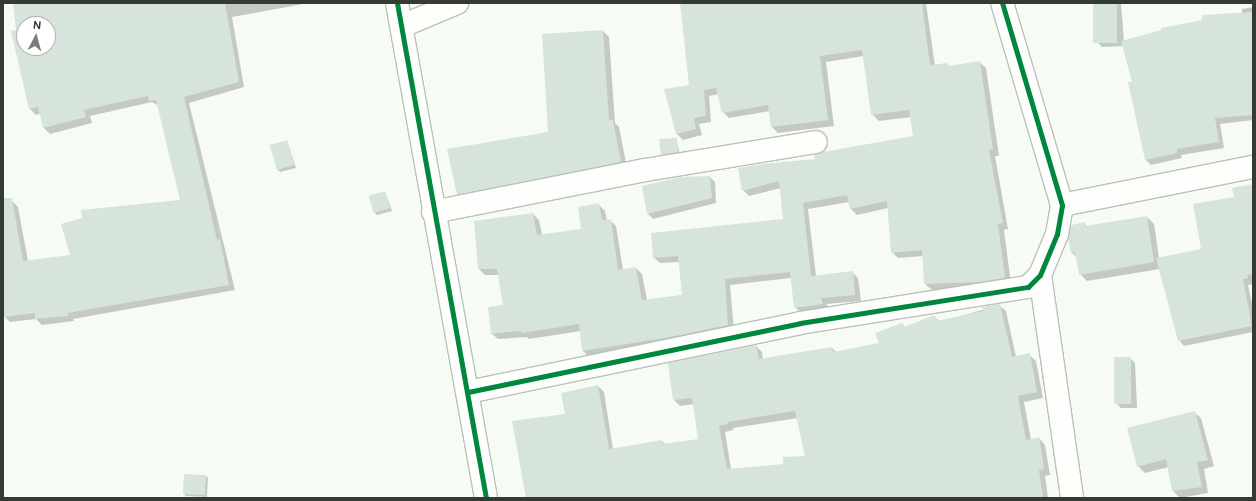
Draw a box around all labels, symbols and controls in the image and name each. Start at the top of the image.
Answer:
north arrow [16,16,56,56]
text: N [32,18,42,32]

